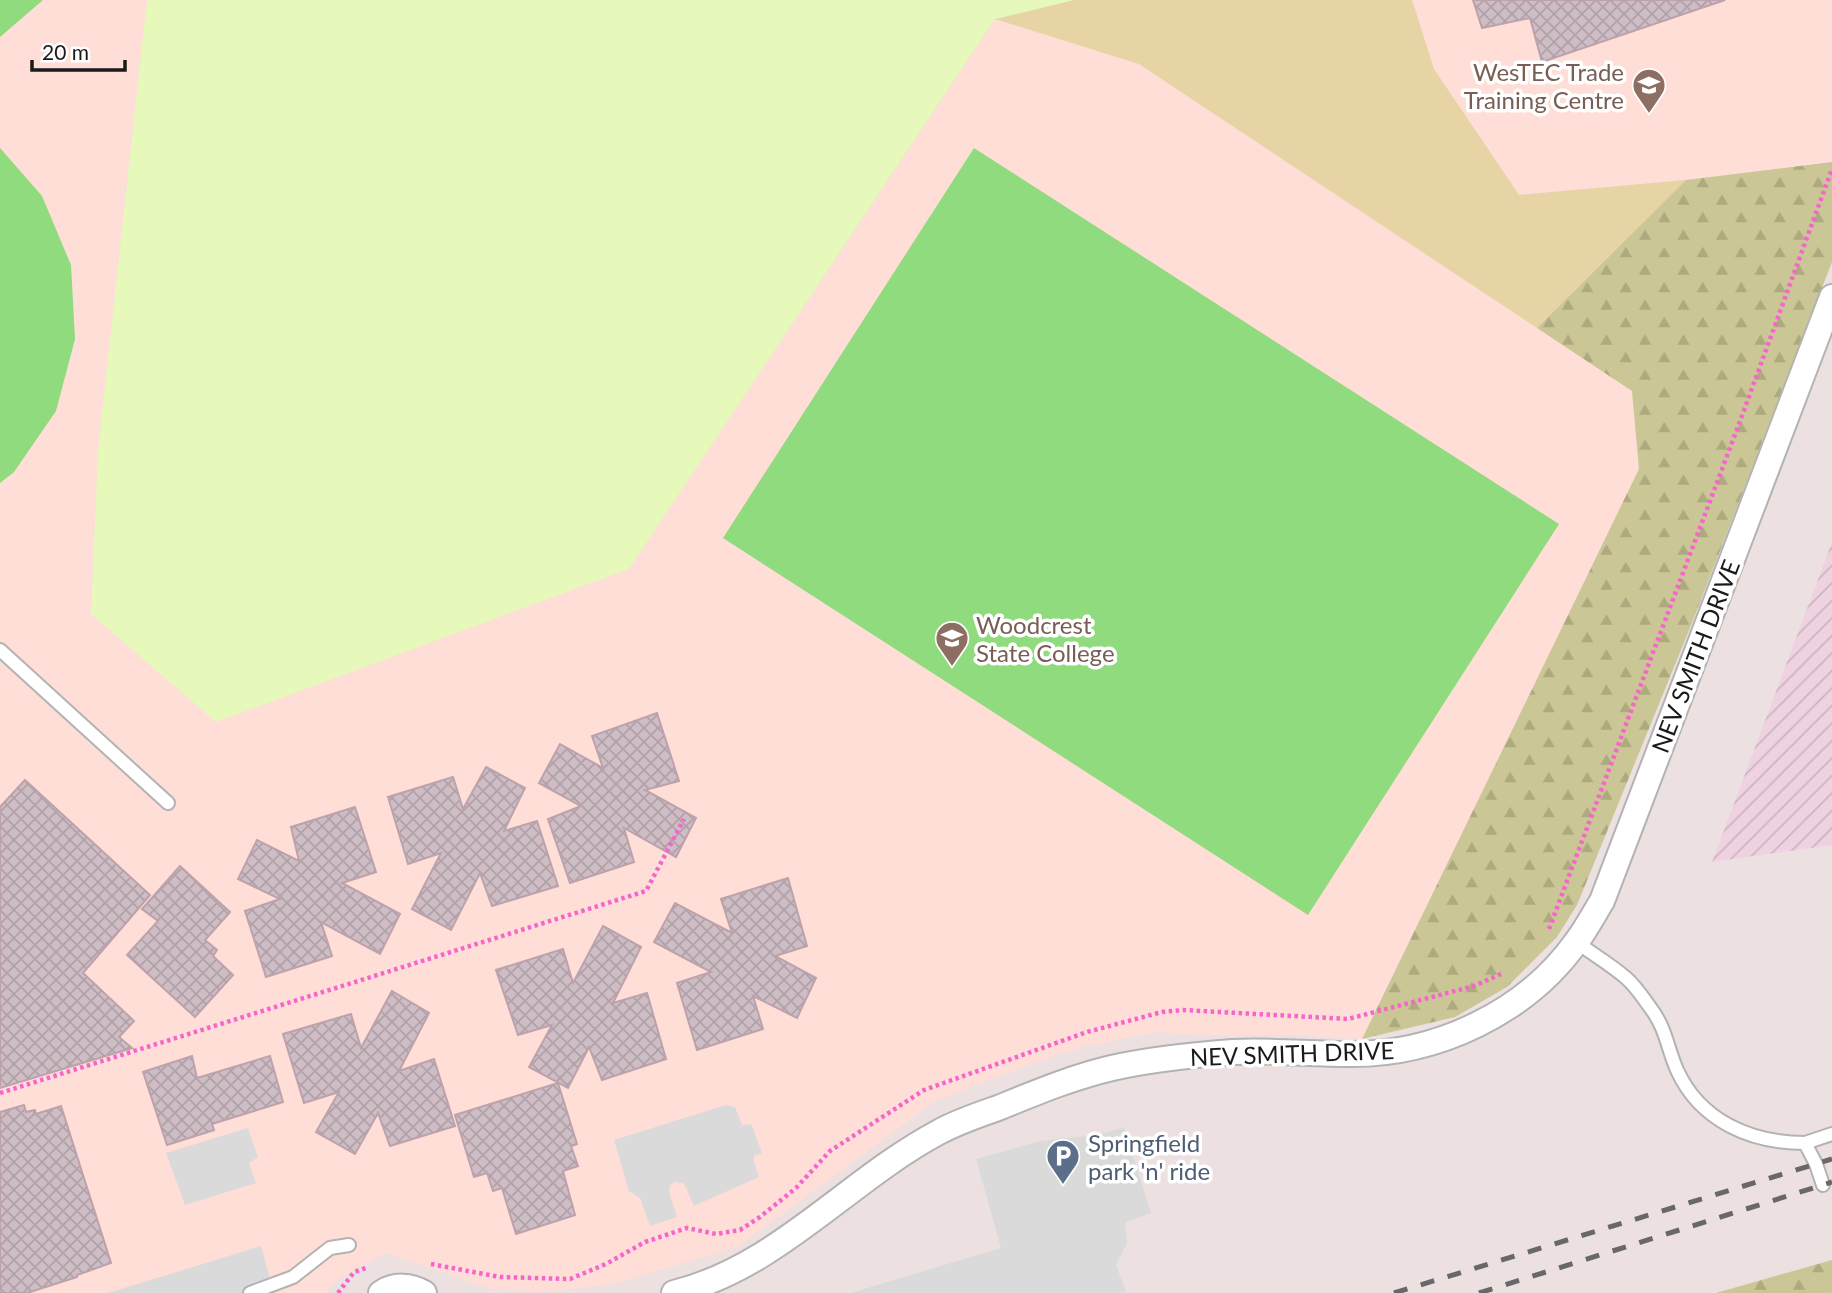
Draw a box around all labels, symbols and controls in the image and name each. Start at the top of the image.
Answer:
scale bar [32,28,124,72]
text: 20 m [42,39,89,64]
place label: WesTEC Trade Training Centre [1464,57,1624,114]
school or university icon: WesTEC Trade Training Centre [1630,66,1668,115]
street label: NEV SMITH DRIVE [1645,555,1745,757]
place label: Woodcrest State College [976,610,1115,667]
school or university icon: Woodcrest State College [933,619,971,668]
street label: NEV SMITH DRIVE [1189,1035,1395,1071]
place label: Springfield park 'n' ride [1088,1128,1210,1185]
parking icon: Springfield park 'n' ride [1044,1137,1082,1186]

